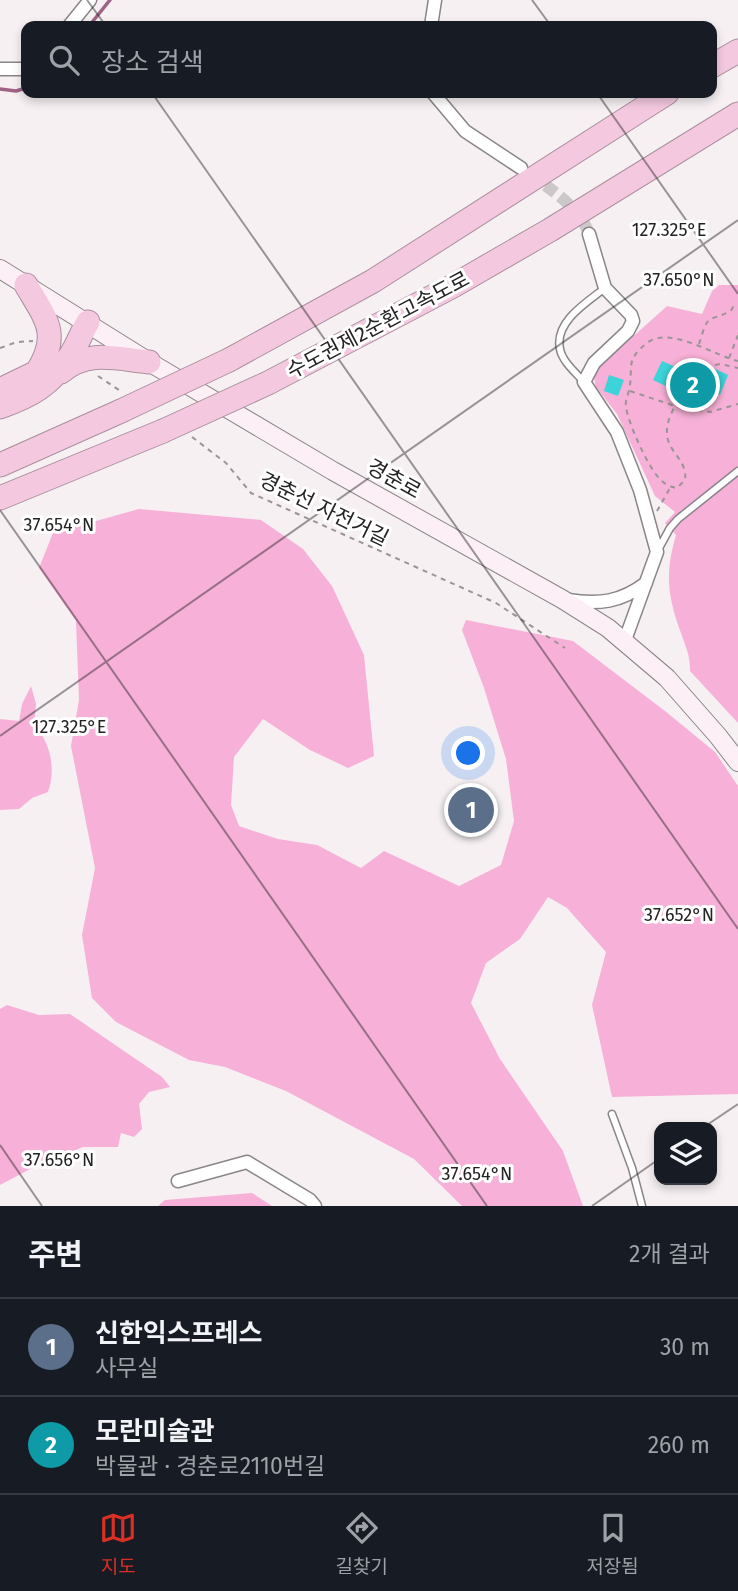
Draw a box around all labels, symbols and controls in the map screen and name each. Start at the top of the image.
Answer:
search box [21,21,717,98]
icon: search [45,41,83,79]
text: 장소 검색 [101,47,204,78]
text: 127.325°E [632,219,706,241]
street label: 수도권제2순환고속도로 [282,266,474,384]
text: 37.650°N [643,269,715,291]
pin: 2 [670,359,716,411]
street label: 경춘로 [362,454,426,504]
street label: 경춘선 자전거길 [255,466,393,552]
text: 37.654°N [24,514,94,536]
text: 127.325°E [32,716,106,738]
your location [451,736,485,770]
pin: 1 [448,784,494,836]
text: 37.652°N [644,904,714,926]
map controls [654,1122,717,1185]
button: layers [654,1122,717,1185]
text: 37.656°N [24,1149,94,1171]
text: 37.654°N [442,1163,512,1185]
text: 주변 [28,1237,83,1273]
text: 2개 결과 [629,1240,710,1268]
text: 신한익스프레스 [95,1318,262,1349]
text: 1 [46,1333,56,1361]
text: 30 m [660,1333,710,1361]
text: 사무실 [95,1354,158,1382]
text: 모란미술관 [95,1416,215,1447]
text: 2 [45,1431,57,1459]
text: 260 m [648,1431,710,1459]
text: 박물관 · 경춘로2110번길 [95,1452,325,1480]
tab: 지도 [99,1509,137,1578]
tab: 길찾기 [336,1509,388,1578]
tab: 저장됨 [586,1509,639,1578]

